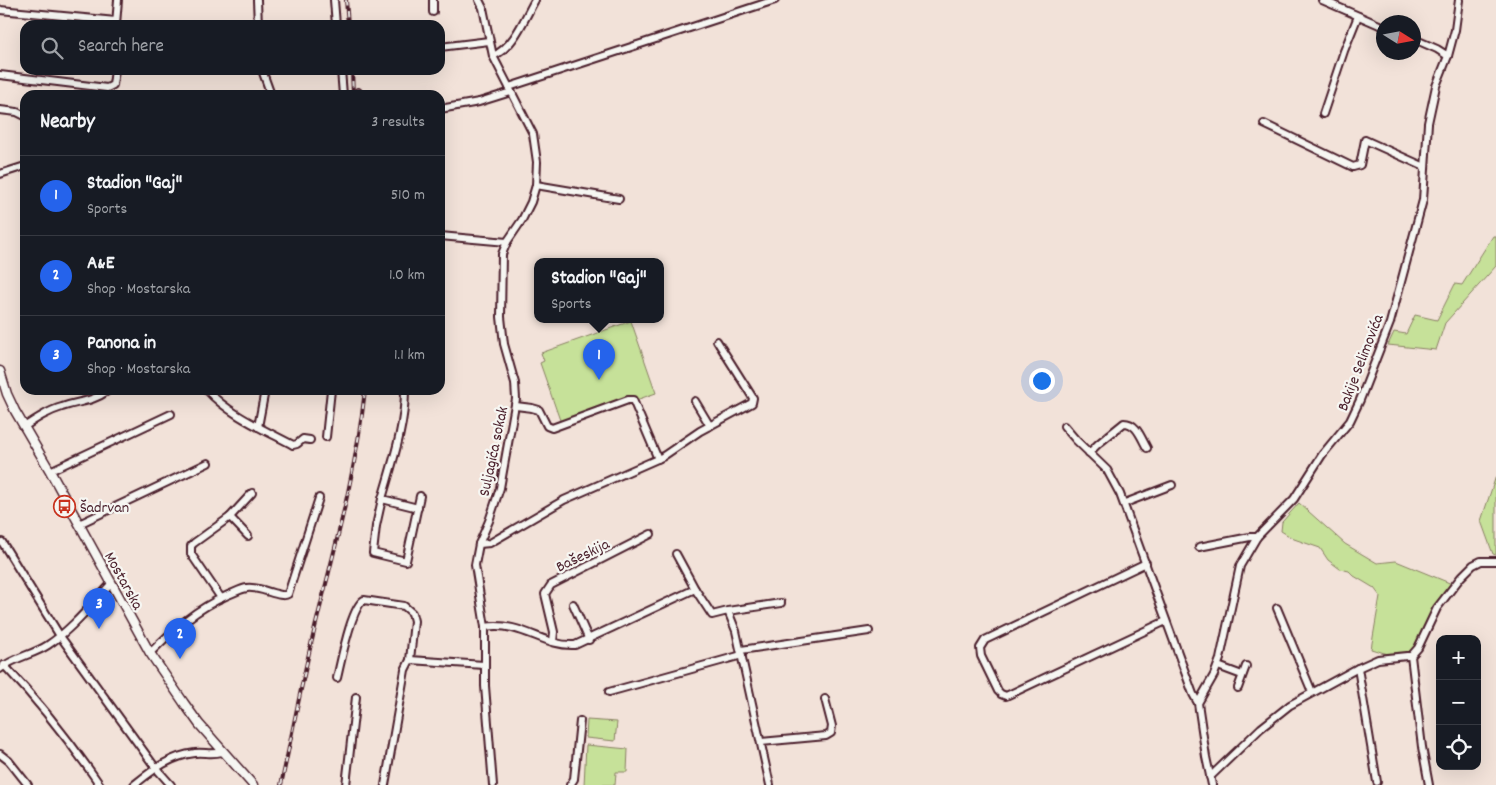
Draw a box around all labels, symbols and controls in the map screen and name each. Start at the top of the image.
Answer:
north arrow [1376,15,1421,60]
search box [20,20,445,75]
icon: search [38,34,66,62]
text: Search here [78,34,164,61]
text: Nearby [40,108,95,138]
text: 3 results [371,111,425,134]
text: Stadion "Gaj" [87,171,182,198]
text: 1 [54,184,58,207]
text: 510 m [391,184,425,207]
text: Sports [87,198,127,221]
text: A&E [87,251,114,278]
popup [534,258,664,323]
text: 2 [53,264,60,287]
text: 1.0 km [389,264,425,287]
text: Stadion "Gaj" [551,266,647,293]
text: Shop · Mostarska [87,278,190,301]
text: Sports [551,293,591,316]
street label: Bakije Selimovića [1332,311,1391,415]
text: Panona in [87,331,156,358]
pin: 1 [583,339,615,380]
text: 3 [52,344,60,367]
text: 1.1 km [394,344,425,367]
text: Shop · Mostarska [87,358,190,381]
your location [1029,368,1055,394]
street label: Suljagića sokak [474,404,515,499]
bus stop icon: Šadrvan [52,494,76,518]
place label: Šadrvan [80,497,129,520]
street label: Bašeskija [552,533,614,579]
street label: Mostarska [97,548,148,615]
pin: 3 [83,588,115,629]
pin: 2 [164,618,196,659]
map controls [1436,635,1481,770]
button: + [1436,635,1481,680]
button: − [1436,680,1481,725]
button: locate [1436,725,1481,770]

